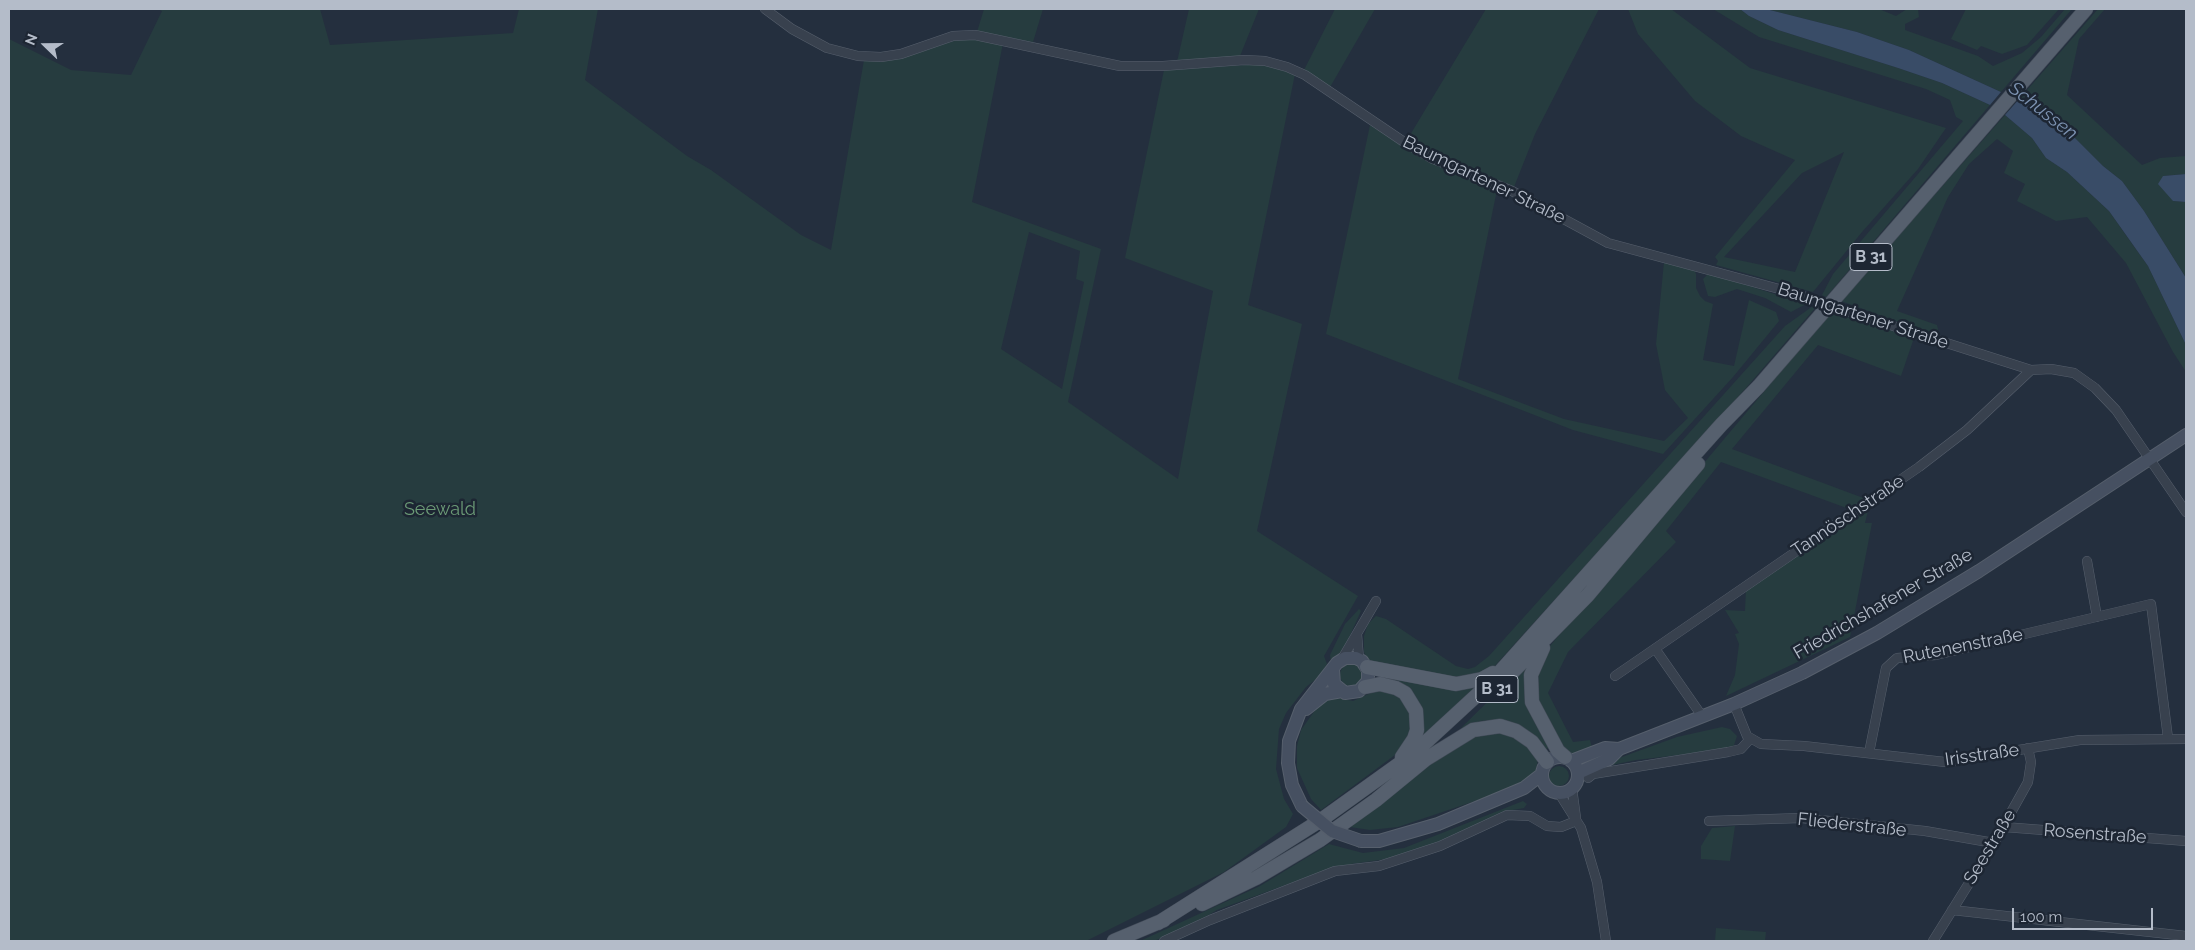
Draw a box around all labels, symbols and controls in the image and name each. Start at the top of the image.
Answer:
north arrow [20,20,70,70]
text: N [22,31,41,47]
water label: Schussen [2004,77,2082,145]
street label: Baumgartener Straße [1399,131,1569,229]
road number: B 31 [1850,243,1892,270]
street label: Baumgartener Straße [1775,278,1951,354]
street label: Tannöschstraße [1788,470,1908,562]
park label: Seewald [404,499,476,521]
street label: Friedrichshafener Straße [1790,544,1976,664]
street label: Rutenenstraße [1901,624,2025,668]
road number: B 31 [1476,676,1518,702]
street label: Irisstraße [1944,739,2020,771]
street label: Seestraße [1959,806,2021,888]
street label: Fliederstraße [1796,809,1908,841]
street label: Rosenstraße [2043,820,2147,848]
scale bar [2015,898,2156,930]
text: 100 m [2020,908,2062,926]

